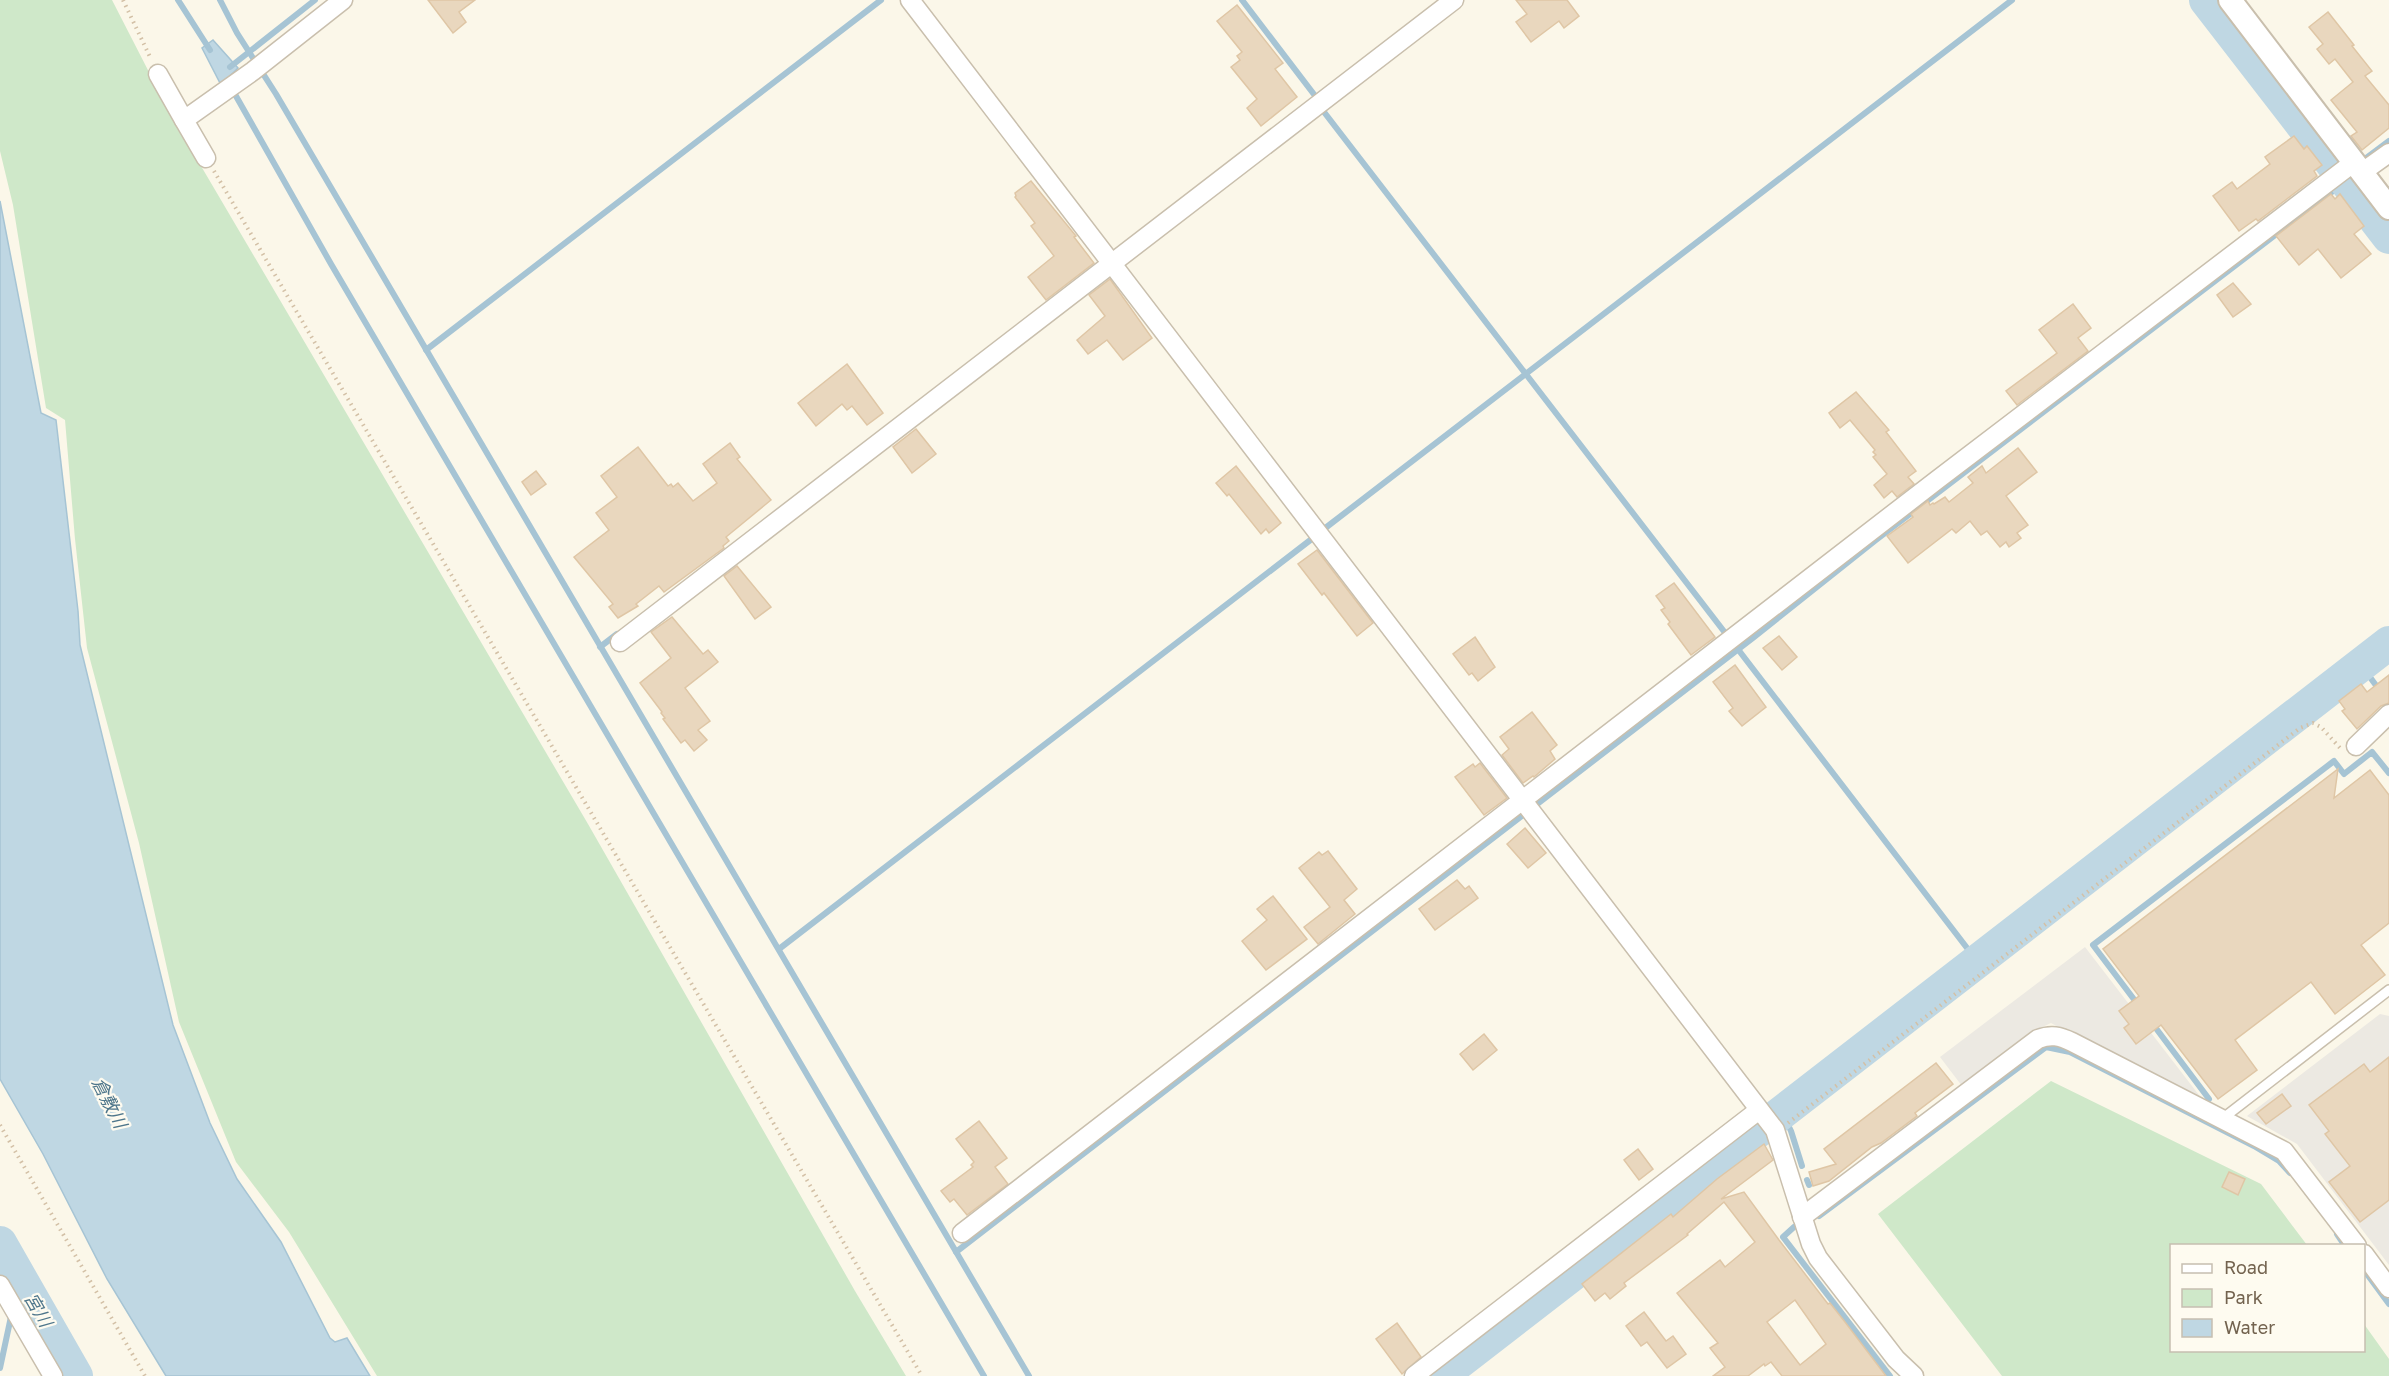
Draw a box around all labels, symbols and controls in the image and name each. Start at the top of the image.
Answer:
water label: 倉敷川 [88,1073,133,1133]
legend [2170,1244,2365,1352]
text: Road [2224,1256,2268,1278]
text: Park [2224,1286,2263,1308]
water label: 宮川 [20,1288,58,1332]
text: Water [2224,1316,2275,1338]

